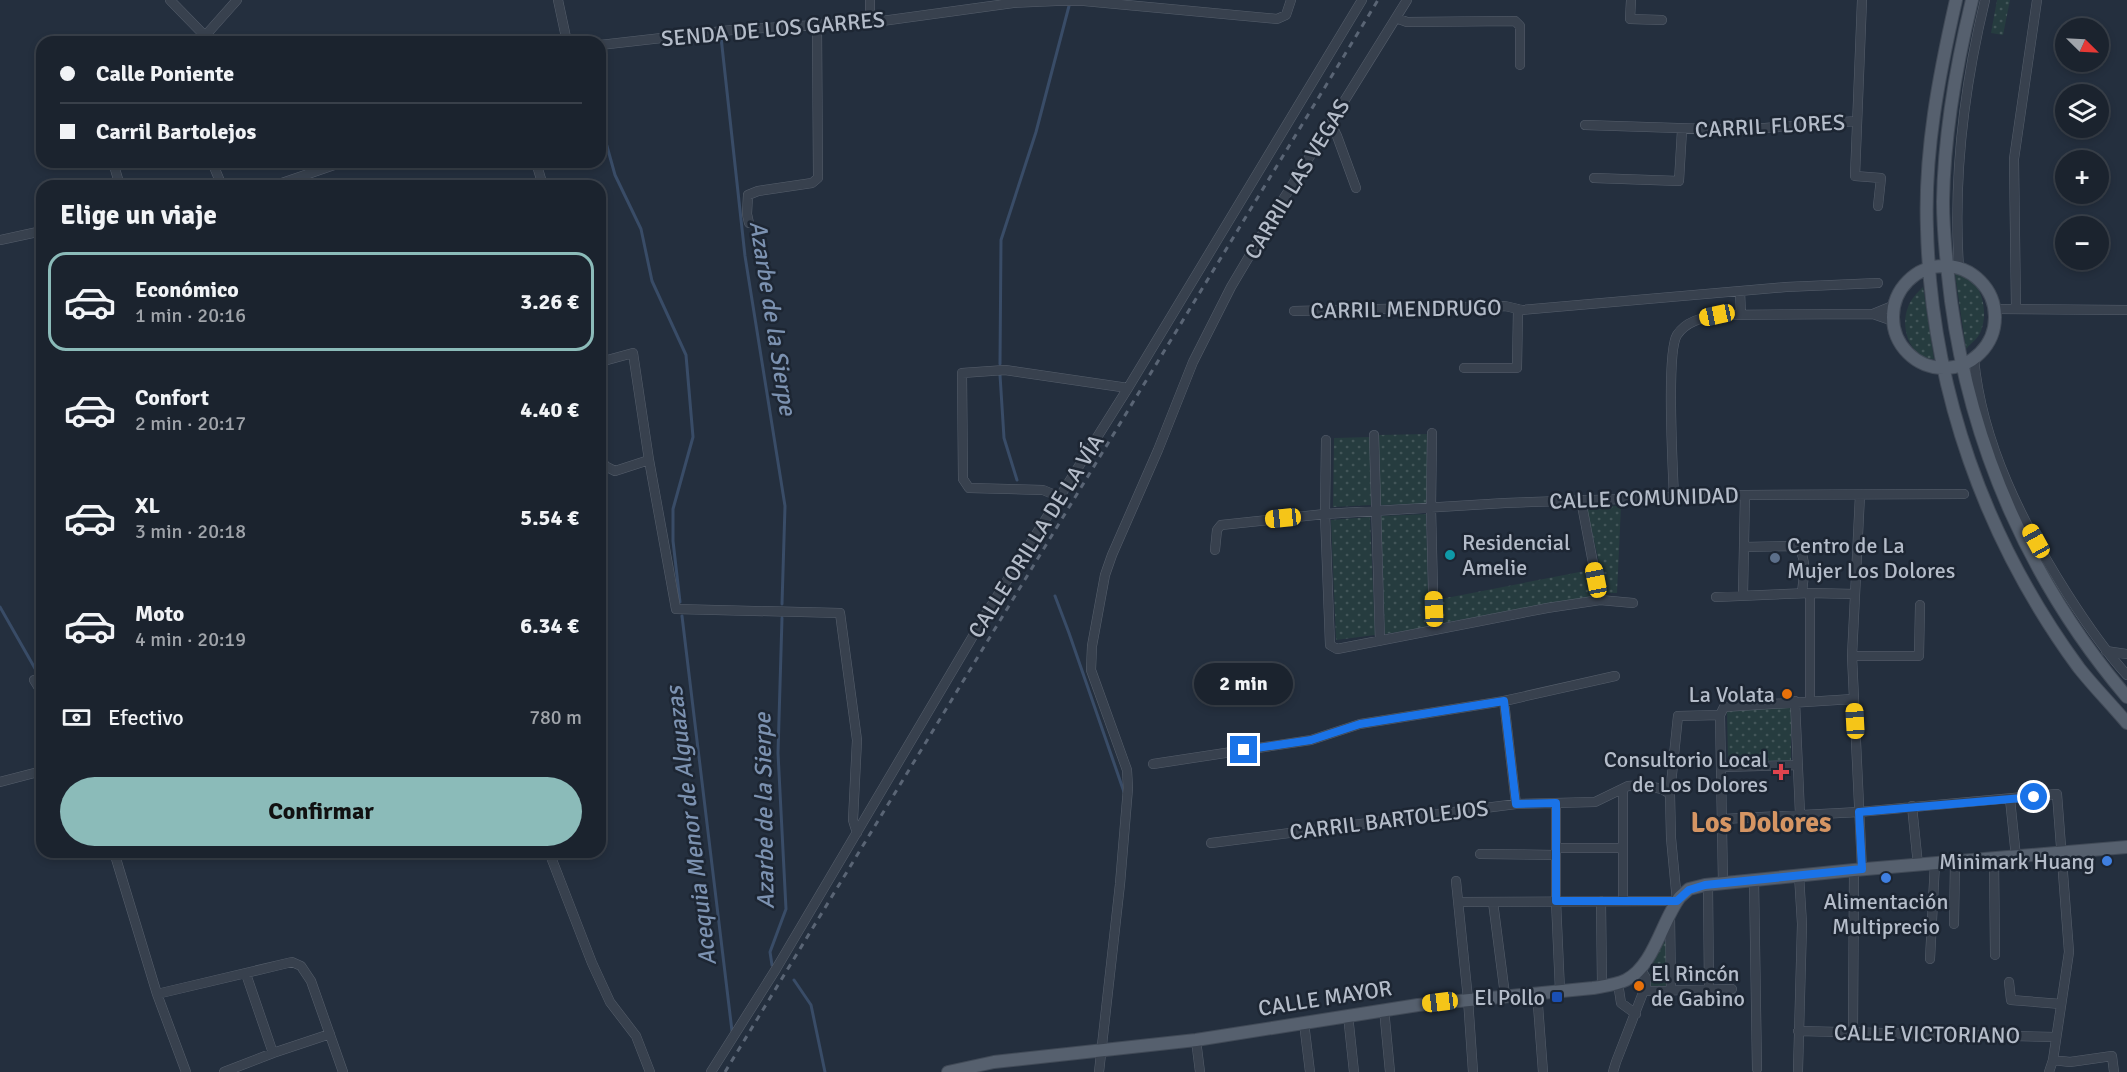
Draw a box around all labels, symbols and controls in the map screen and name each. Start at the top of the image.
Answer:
street label: SENDA DE LOS GARRES [660,6,886,52]
north arrow [2055,18,2109,72]
map controls [2055,18,2109,270]
text: Calle Poniente [96,60,234,87]
button: layers [2055,84,2109,138]
street label: CARRIL LAS VEGAS [1238,94,1356,264]
street label: CARRIL FLORES [1694,109,1846,143]
text: Carril Bartolejos [96,118,256,145]
button: + [2055,150,2109,204]
text: Elige un viaje [60,199,217,232]
button: − [2055,216,2109,270]
water label: Azarbe de la Sierpe [743,219,803,418]
icon: car [63,275,117,329]
text: Económico [135,276,239,303]
text: 3.26 € [520,288,579,315]
street label: CARRIL MENDRUGO [1310,294,1502,324]
car [1698,302,1736,328]
text: 1 min · 20:16 [135,303,246,328]
icon: car [63,383,117,437]
text: Confort [135,384,209,411]
text: 4.40 € [520,396,579,423]
text: 2 min · 20:17 [135,411,246,436]
street label: CALLE ORILLA DE LA VÍA [962,429,1110,643]
street label: CALLE COMUNIDAD [1549,481,1739,515]
icon: car [63,491,117,545]
text: XL [135,492,160,519]
text: 5.54 € [520,504,579,531]
car [1264,507,1302,529]
text: 3 min · 20:18 [135,519,246,544]
car [2019,521,2053,561]
place label: Residencial Amelie [1462,529,1570,581]
place label: Centro de La Mujer Los Dolores [1787,532,1955,584]
marker: Residencial Amelie [1443,548,1457,562]
marker: Centro de La Mujer Los Dolores [1768,551,1782,565]
car [1584,561,1608,599]
car [1424,591,1444,627]
icon: car [63,599,117,653]
text: Moto [135,600,184,627]
text: 6.34 € [520,612,579,639]
text: 4 min · 20:19 [135,627,246,652]
callout: 2 min [1194,663,1294,705]
text: 2 min [1219,671,1268,696]
place label: La Volata [1689,681,1775,708]
water label: Acequia Menor de Alguazas [659,682,723,967]
marker: La Volata [1780,687,1794,701]
icon: cash [60,701,93,734]
car [1845,703,1865,739]
text: Efectivo [108,704,184,731]
text: 780 m [529,705,582,730]
water label: Azarbe de la Sierpe [747,712,781,909]
route end [1230,736,1257,763]
place label: Consultorio Local de Los Dolores [1604,746,1768,798]
marker: Consultorio Local de Los Dolores [1772,763,1790,781]
button: Confirmar [60,777,582,846]
route start [2020,783,2047,810]
street label: CARRIL BARTOLEJOS [1288,794,1490,846]
district label: Los Dolores [1691,806,1831,840]
place label: Minimark Huang [1939,848,2095,875]
marker: Minimark Huang [2100,854,2114,868]
marker: Alimentación Multiprecio [1879,871,1893,885]
place label: Alimentación Multiprecio [1824,888,1948,940]
place label: El Rincón de Gabino [1651,960,1745,1012]
street label: CALLE MAYOR [1256,974,1394,1022]
marker: El Rincón de Gabino [1632,979,1646,993]
place label: El Pollo [1474,984,1545,1011]
marker: El Pollo [1550,990,1564,1004]
car [1421,991,1459,1013]
street label: CALLE VICTORIANO [1834,1019,2020,1049]

